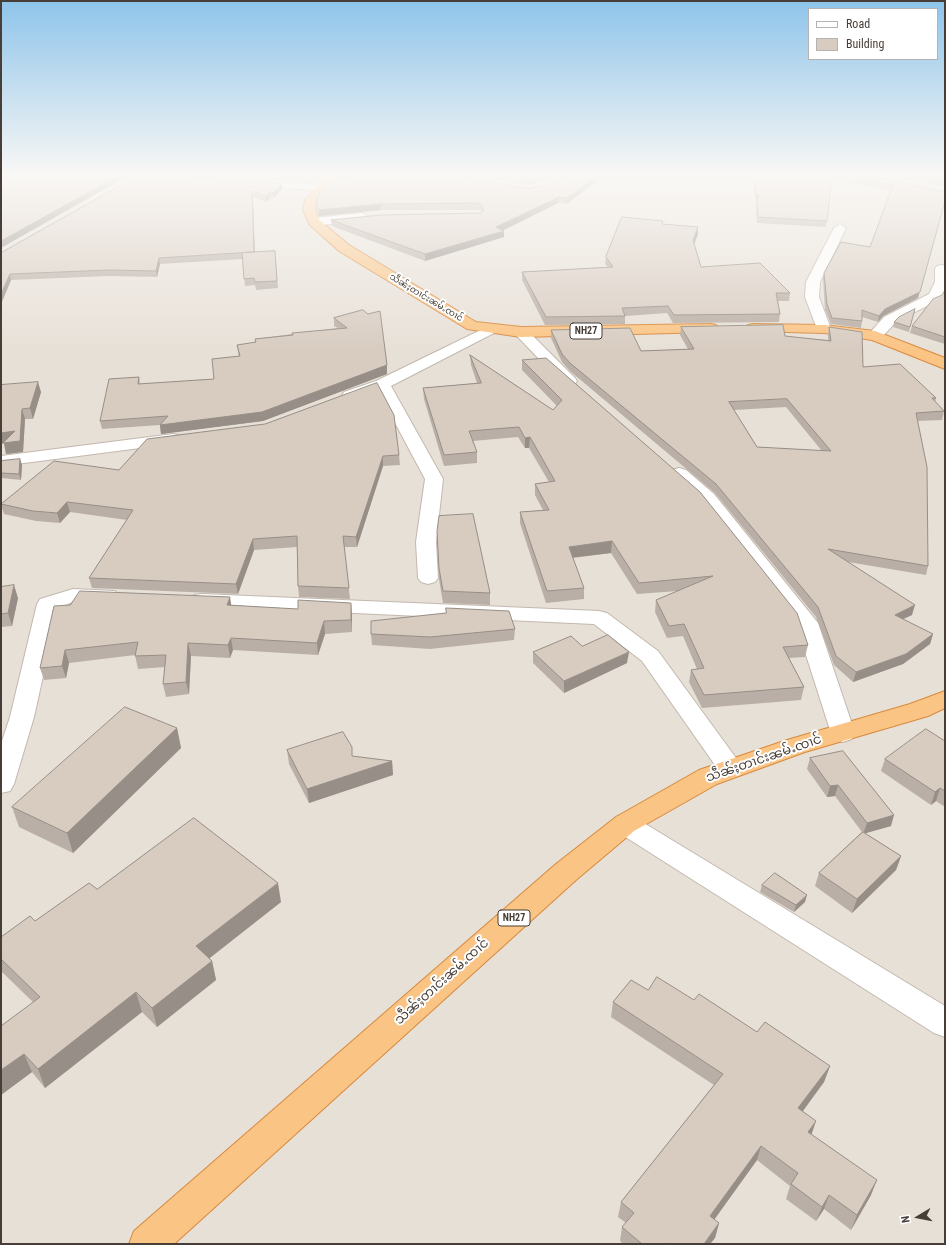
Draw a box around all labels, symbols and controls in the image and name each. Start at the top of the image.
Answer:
legend [808,8,938,60]
text: Road [846,17,870,31]
text: Building [846,37,884,51]
street label: သဵၼ်ႈတၢင်းၼမ်ႉၸၢင် [387,272,465,324]
road number: NH27 [570,323,602,339]
street label: သဵၼ်ႈတၢင်းၼမ်ႉၸၢင် [704,732,824,786]
road number: NH27 [498,910,530,926]
street label: သဵၼ်ႈတၢင်းၼမ်ႉၸၢင် [392,936,492,1028]
north arrow [898,1197,938,1237]
text: N [899,1215,913,1224]

